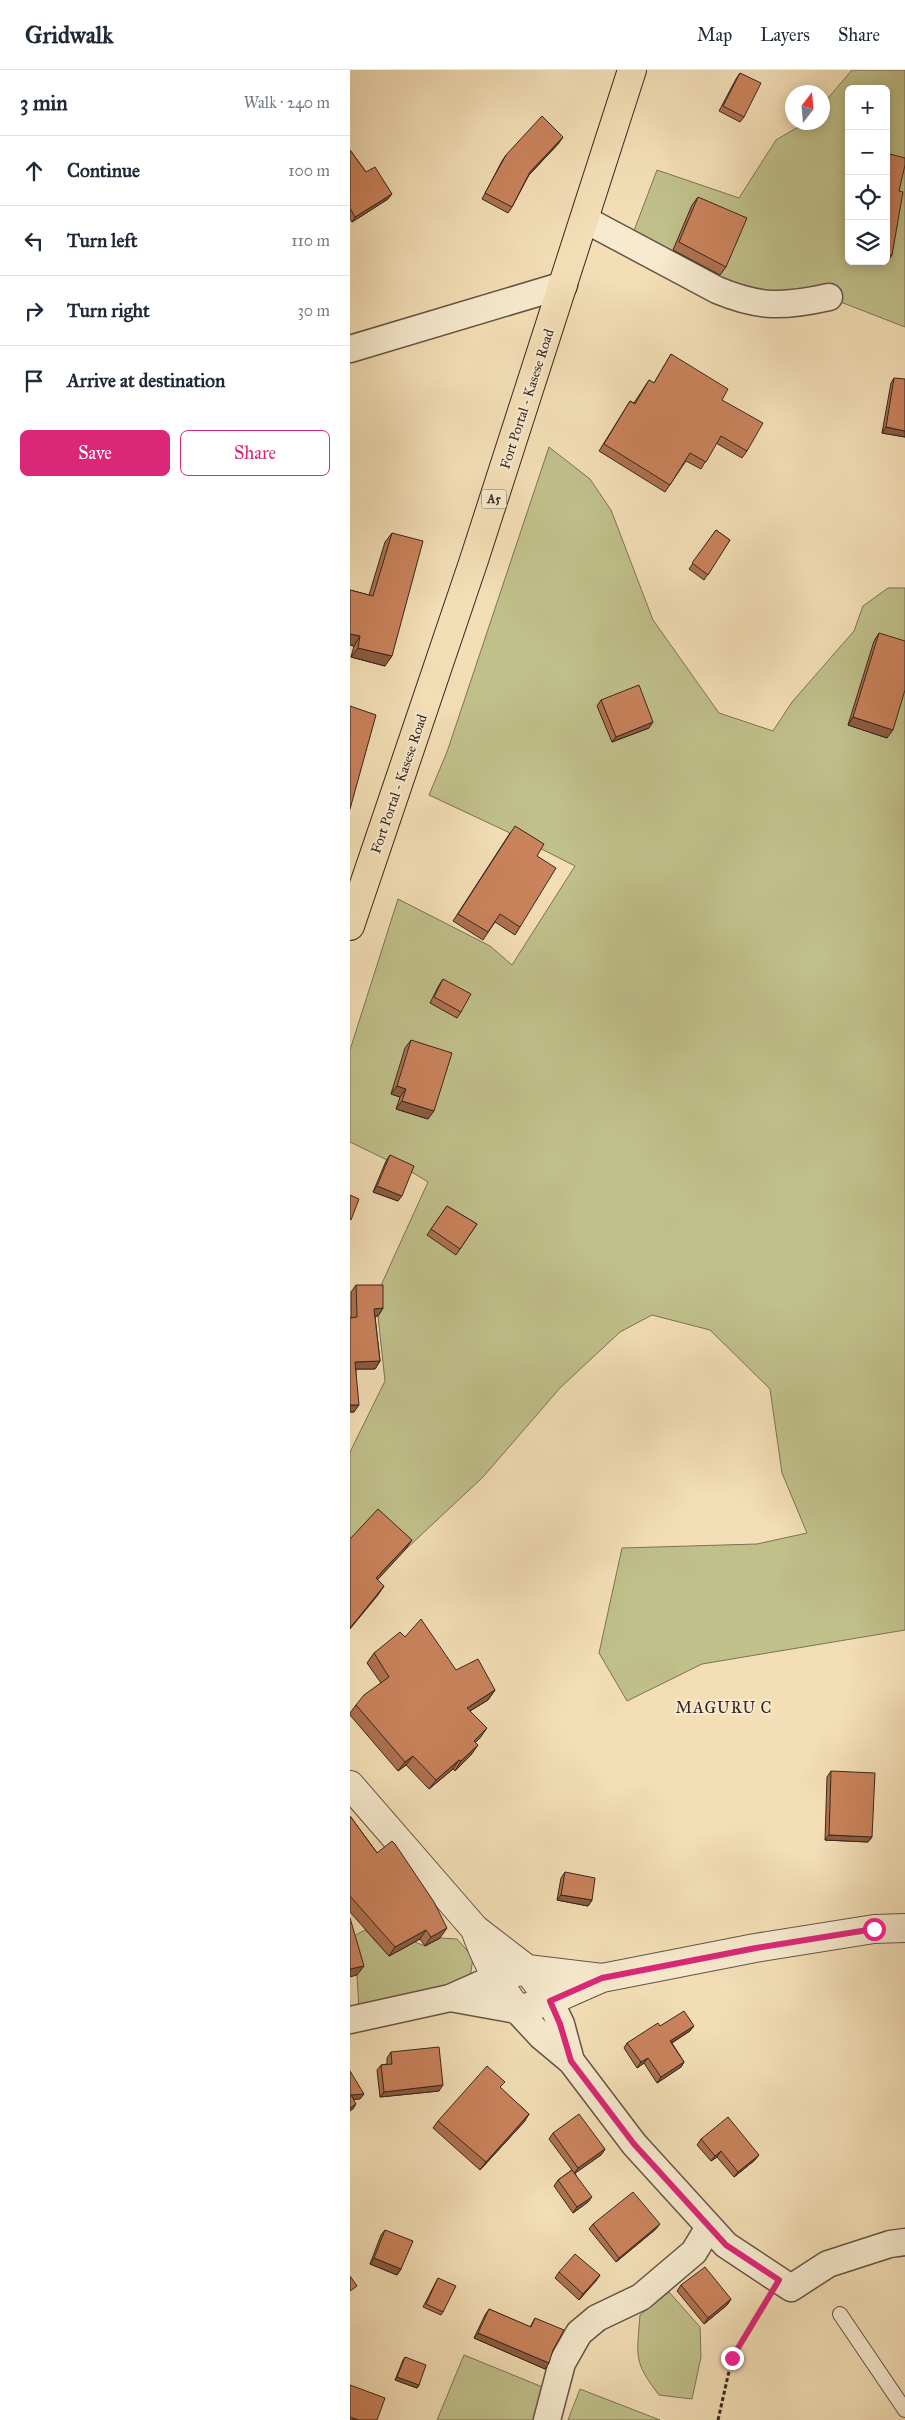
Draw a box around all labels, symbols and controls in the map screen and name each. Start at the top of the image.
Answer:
text: Gridwalk [25,20,113,50]
text: Map [697,24,732,46]
text: Layers [760,24,810,46]
text: Share [838,24,880,46]
north arrow [785,85,830,130]
map controls [845,85,890,265]
button: + [845,85,890,130]
text: 3 min [20,90,68,116]
text: Walk · 240 m [244,93,330,112]
button: − [845,130,890,175]
icon: ahead [20,157,48,185]
text: Continue [67,159,140,182]
text: 100 m [288,161,330,180]
button: locate [845,175,890,220]
button: layers [845,220,890,265]
icon: left [20,227,48,255]
text: Turn left [67,229,137,252]
text: 110 m [291,231,330,250]
icon: right [20,297,48,325]
text: Turn right [67,299,150,322]
text: 30 m [297,301,330,320]
street label: Fort Portal - Kasese Road [496,327,558,471]
icon: arrive [20,367,48,395]
text: Arrive at destination [67,369,225,392]
button: Save [20,430,170,476]
button: Share [180,430,330,476]
road number: A5 [482,489,506,508]
street label: Fort Portal - Kasese Road [367,712,431,856]
district label: MAGURU C [676,1698,772,1717]
route start [863,1918,886,1941]
route end [721,2347,744,2370]

